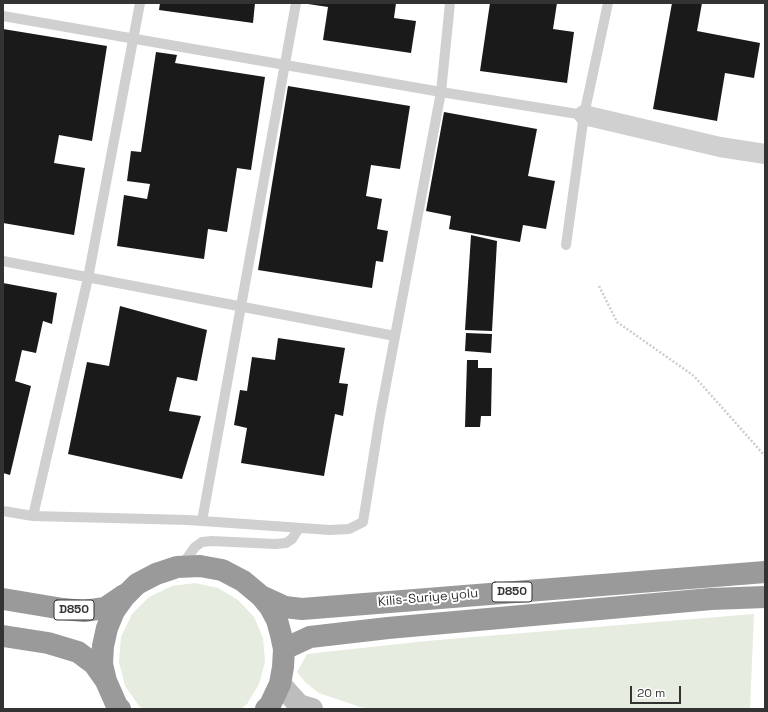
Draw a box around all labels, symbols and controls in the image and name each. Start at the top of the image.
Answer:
road number: D850 [492,582,532,602]
street label: Kilis-Suriye yolu [377,586,479,610]
road number: D850 [54,600,94,620]
scale bar [632,678,683,704]
text: 20 m [637,685,665,701]

